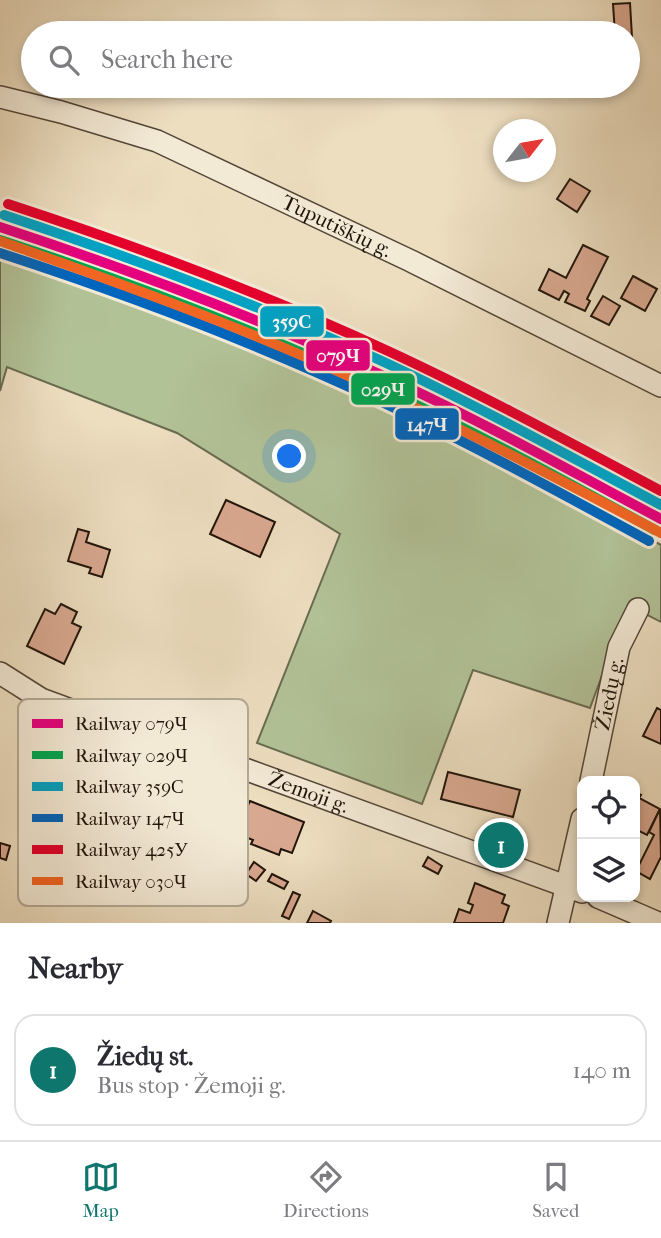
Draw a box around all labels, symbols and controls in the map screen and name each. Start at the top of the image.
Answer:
search box [21,21,640,98]
icon: search [45,41,83,79]
text: Search here [101,44,233,75]
north arrow [493,119,556,182]
street label: Tuputiškių g. [278,190,396,262]
line badge: 359С [259,305,325,338]
text: 359С [272,311,312,333]
line badge: 079Ч [305,339,371,372]
text: 079Ч [316,345,360,367]
line badge: 029Ч [350,372,416,406]
text: 029Ч [361,379,405,401]
line badge: 147Ч [394,407,460,441]
text: 147Ч [407,414,447,436]
your location [272,439,306,473]
street label: Žiedų g. [590,655,628,732]
legend [18,699,248,906]
text: Railway 079Ч [75,713,187,735]
text: Railway 029Ч [75,745,188,767]
street label: Žemoji g. [265,767,352,818]
text: Railway 359С [75,776,184,798]
map controls [577,776,640,902]
button: locate [577,776,640,839]
text: Railway 147Ч [75,808,184,830]
pin: 1 [478,819,524,871]
text: Railway 425У [75,839,188,861]
button: layers [577,839,640,902]
text: Railway 030Ч [75,871,186,893]
text: Nearby [28,951,123,986]
text: Žiedų st. [97,1041,193,1072]
text: 1 [49,1057,57,1084]
text: 140 m [572,1057,631,1084]
text: Bus stop · Žemoji g. [97,1072,286,1099]
tab: Map [82,1158,120,1222]
tab: Directions [283,1158,369,1222]
tab: Saved [532,1158,579,1222]

